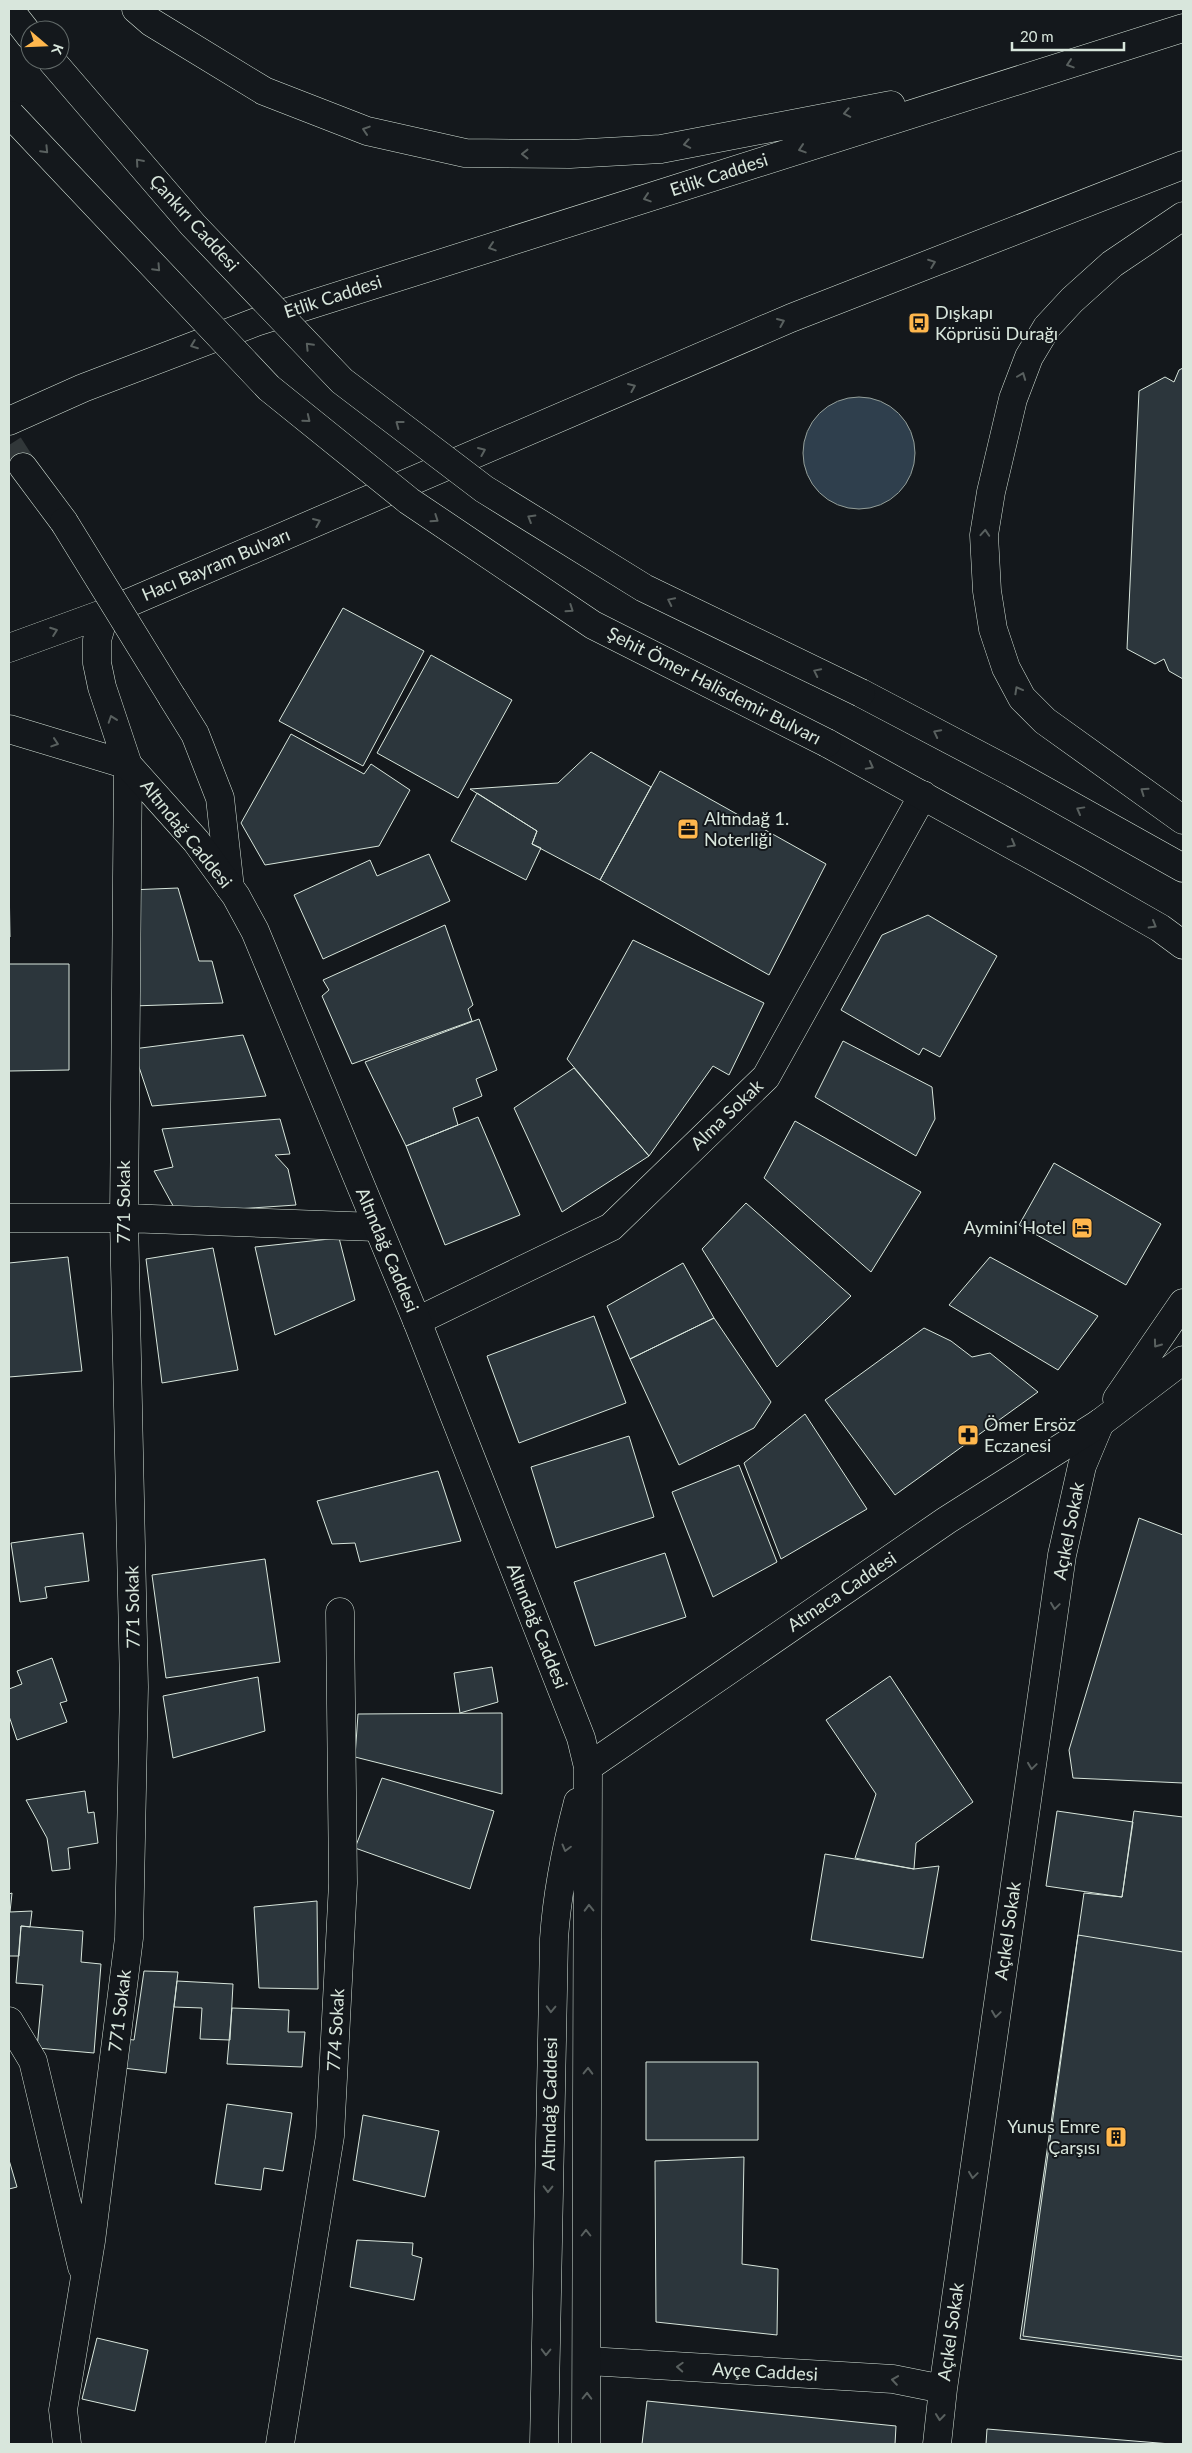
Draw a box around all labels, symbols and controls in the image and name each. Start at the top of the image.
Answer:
north arrow [20,20,70,70]
scale bar [1012,20,1124,52]
text: 20 m [1020,27,1054,45]
text: K [48,42,67,57]
one-way arrow [1066,58,1075,68]
one-way arrow [843,108,851,118]
one-way arrow [362,126,370,136]
one-way arrow [683,138,692,149]
one-way arrow [798,143,806,153]
one-way arrow [39,145,48,154]
one-way arrow [521,148,529,159]
street label: Etlik Caddesi [667,148,770,200]
one-way arrow [136,159,145,168]
street label: Çankırı Caddesi [146,169,244,275]
one-way arrow [643,192,652,202]
one-way arrow [488,241,497,251]
one-way arrow [927,259,936,269]
one-way arrow [151,262,160,271]
street label: Etlik Caddesi [281,270,384,322]
place label: Dışkapı Köprüsü Durağı [935,301,1058,344]
bus stop icon: Dışkapı Köprüsü Durağı [907,311,931,335]
one-way arrow [776,318,785,329]
one-way arrow [190,339,199,350]
one-way arrow [306,342,315,351]
one-way arrow [1016,372,1026,381]
one-way arrow [627,382,636,393]
one-way arrow [302,413,311,422]
one-way arrow [396,422,405,430]
one-way arrow [477,446,486,457]
one-way arrow [429,513,439,522]
one-way arrow [528,515,537,525]
one-way arrow [312,517,321,528]
street label: Hacı Bayram Bulvarı [138,523,293,605]
one-way arrow [980,529,991,537]
one-way arrow [667,596,676,607]
one-way arrow [565,603,574,612]
street label: Şehit Ömer Halisdemir Bulvarı [604,622,825,749]
one-way arrow [50,627,58,637]
one-way arrow [813,668,822,678]
one-way arrow [1014,687,1024,696]
one-way arrow [108,715,118,723]
one-way arrow [933,729,942,739]
one-way arrow [51,737,59,747]
one-way arrow [864,760,873,770]
street label: Altındağ Caddesi [136,775,237,892]
one-way arrow [1140,788,1150,797]
one-way arrow [1076,806,1085,816]
place label: Altındağ 1. Noterliği [704,807,789,850]
office icon: Altındağ 1. Noterliği [676,817,700,841]
one-way arrow [1007,838,1016,848]
one-way arrow [1148,918,1157,928]
street label: Alma Sokak [686,1074,768,1154]
street label: 771 Sokak [112,1160,134,1244]
street label: Altındağ Caddesi [352,1184,424,1315]
place label: Aymini Hotel [964,1216,1066,1238]
hotel icon: Aymini Hotel [1070,1216,1094,1240]
one-way arrow [1154,1338,1162,1347]
place label: Ömer Ersöz Eczanesi [984,1413,1076,1456]
pharmacy icon: Ömer Ersöz Eczanesi [956,1423,980,1447]
street label: Açıkel Sokak [1048,1479,1088,1582]
street label: Atmaca Caddesi [783,1547,900,1636]
street label: Altındağ Caddesi [503,1560,573,1692]
street label: 771 Sokak [120,1564,144,1649]
one-way arrow [1050,1602,1061,1610]
one-way arrow [1027,1763,1038,1771]
one-way arrow [561,1843,572,1852]
street label: Açıkel Sokak [989,1879,1025,1981]
one-way arrow [583,1904,594,1912]
street label: 771 Sokak [103,1967,135,2053]
street label: 774 Sokak [322,1987,348,2072]
one-way arrow [546,2006,557,2014]
one-way arrow [992,2010,1002,2018]
street label: Altındağ Caddesi [537,2037,561,2171]
one-way arrow [583,2066,593,2074]
place label: Yunus Emre Çarşısı [1007,2115,1100,2158]
building icon: Yunus Emre Çarşısı [1104,2125,1128,2149]
one-way arrow [969,2170,979,2179]
one-way arrow [543,2186,553,2194]
one-way arrow [581,2229,592,2237]
street label: Açıkel Sokak [932,2280,968,2382]
one-way arrow [540,2348,551,2356]
street label: Ayçe Caddesi [712,2357,818,2385]
one-way arrow [676,2361,684,2372]
one-way arrow [890,2375,898,2386]
one-way arrow [582,2391,592,2399]
one-way arrow [935,2413,946,2421]

